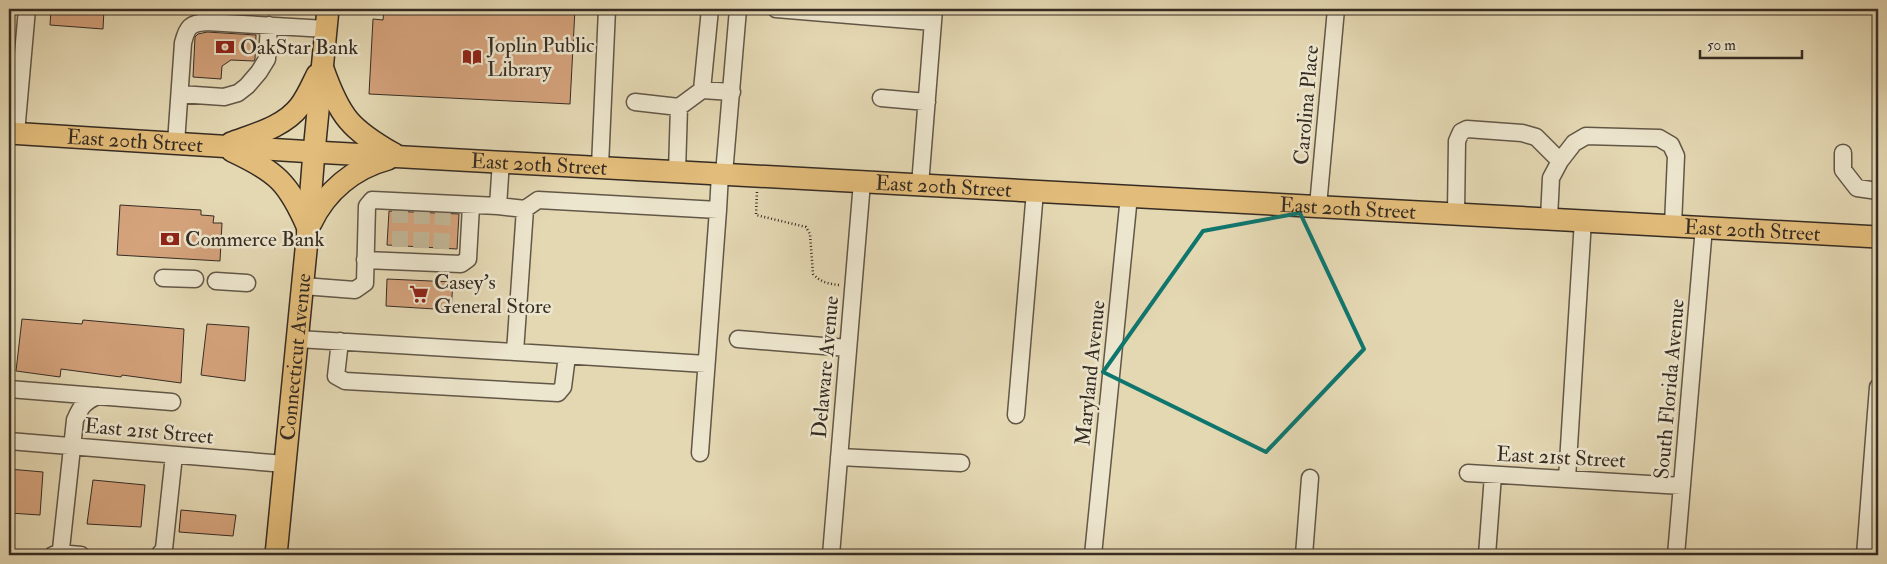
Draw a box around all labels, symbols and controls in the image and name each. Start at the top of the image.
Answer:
scale bar [1700,28,1802,60]
place label: Joplin Public Library [486,32,595,83]
place label: OakStar Bank [240,34,358,61]
bank icon: OakStar Bank [214,36,236,58]
text: 50 m [1707,36,1736,55]
street label: Carolina Place [1288,44,1325,166]
library icon: Joplin Public Library [461,46,483,68]
street label: East 20th Street [66,124,204,159]
street label: East 20th Street [470,148,608,182]
street label: East 20th Street [875,170,1013,204]
street label: East 20th Street [1279,192,1417,226]
street label: East 20th Street [1683,213,1821,248]
place label: Commerce Bank [185,226,324,253]
bank icon: Commerce Bank [159,228,181,250]
place label: Casey's General Store [434,269,552,320]
street label: Connecticut Avenue [274,272,318,442]
supermarket icon: Casey's General Store [408,283,430,305]
street label: Delaware Avenue [806,294,845,439]
street label: South Florida Avenue [1648,298,1691,480]
street label: Maryland Avenue [1069,299,1112,447]
street label: East 21st Street [83,412,215,451]
street label: East 21st Street [1496,441,1626,474]

